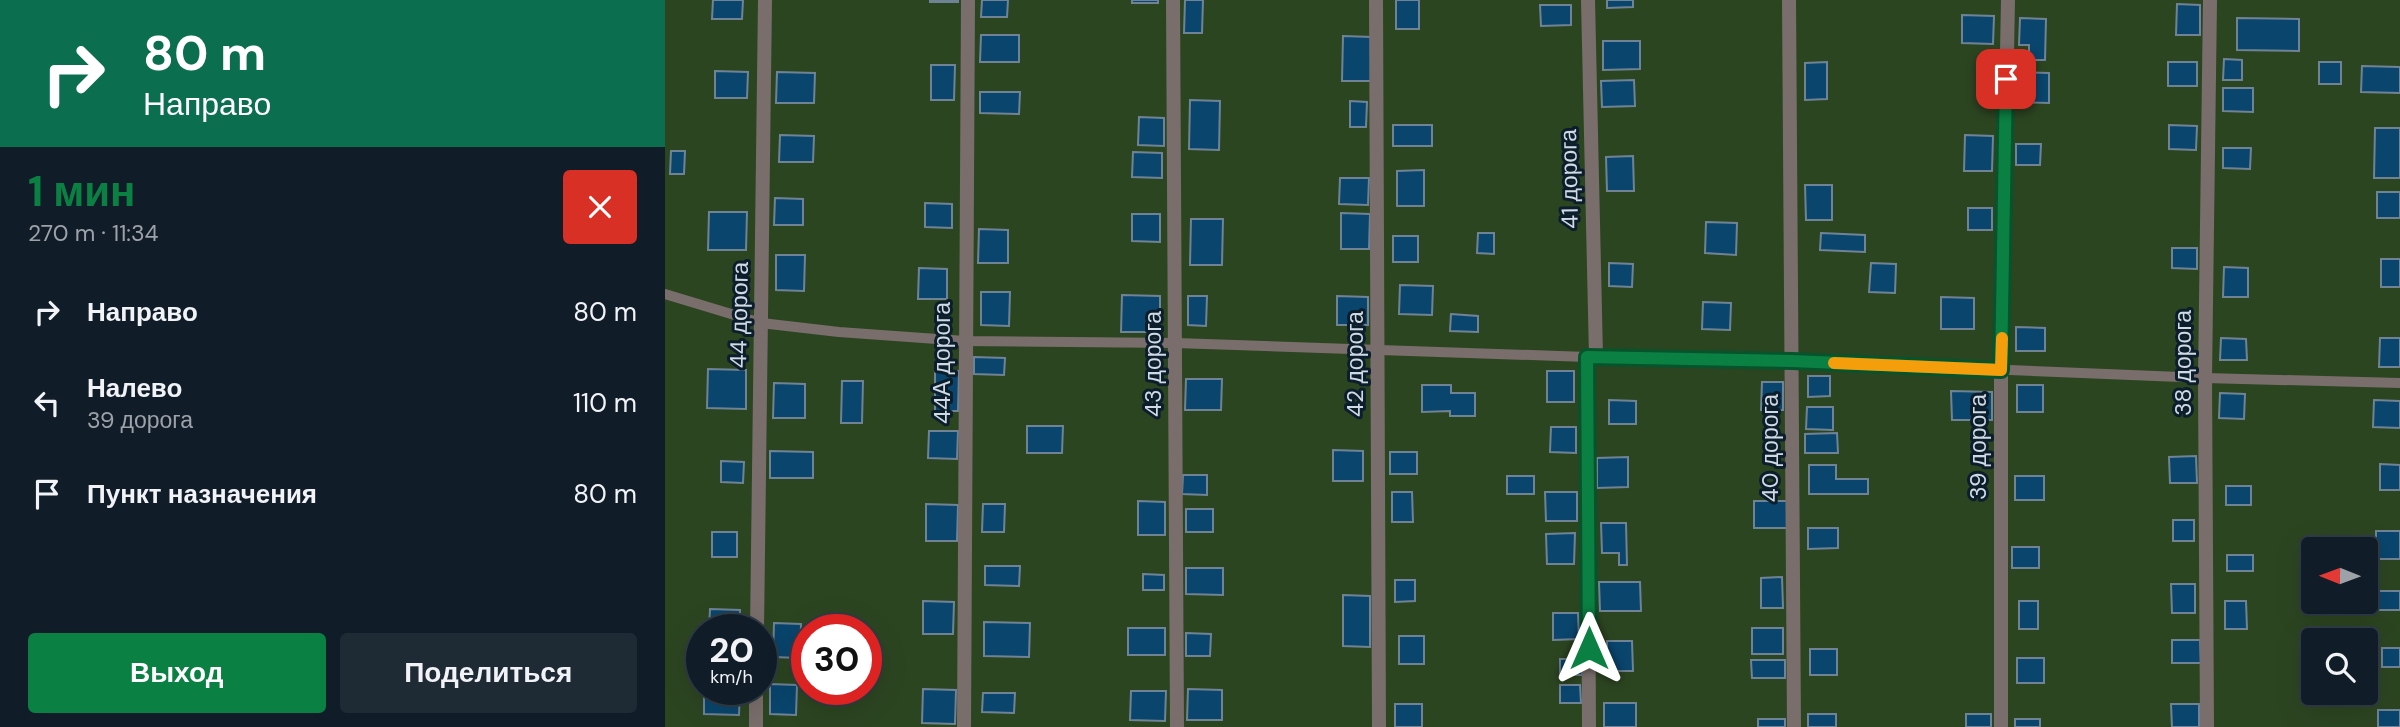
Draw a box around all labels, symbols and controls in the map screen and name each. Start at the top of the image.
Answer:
text: 80 m [143,21,266,85]
icon: right [28,28,119,119]
pin [1976,49,2036,109]
icon: arrive [1987,60,2025,98]
text: Направо [143,83,271,125]
street label: 41 дорога [1553,129,1585,229]
text: 1 мин [28,164,135,219]
button: close [563,170,637,244]
text: 270 m · 11:34 [28,218,159,248]
street label: 44 дорога [723,261,755,369]
icon: right [28,293,66,331]
text: Направо [87,295,198,329]
text: 80 m [573,295,637,329]
street label: 44А дорога [927,302,957,424]
street label: 38 дорога [2168,310,2198,416]
street label: 43 дорога [1138,311,1168,417]
street label: 42 дорога [1340,311,1370,417]
text: Налево [87,371,182,405]
icon: left [28,384,66,422]
text: 110 m [573,386,637,420]
street label: 40 дорога [1755,394,1785,502]
street label: 39 дорога [1963,394,1993,500]
text: 39 дорога [87,405,193,435]
icon: arrive [28,475,66,513]
text: Пункт назначения [87,477,317,511]
text: 80 m [573,477,637,511]
north arrow [2301,537,2378,614]
map controls [2301,537,2378,705]
position arrow [1552,611,1626,685]
speed limit sign: 30 [791,614,882,705]
text: 20 [709,627,754,673]
button: search [2301,628,2378,705]
button: Выход [28,633,326,713]
button: Поделиться [340,633,637,713]
text: km/h [710,665,753,689]

